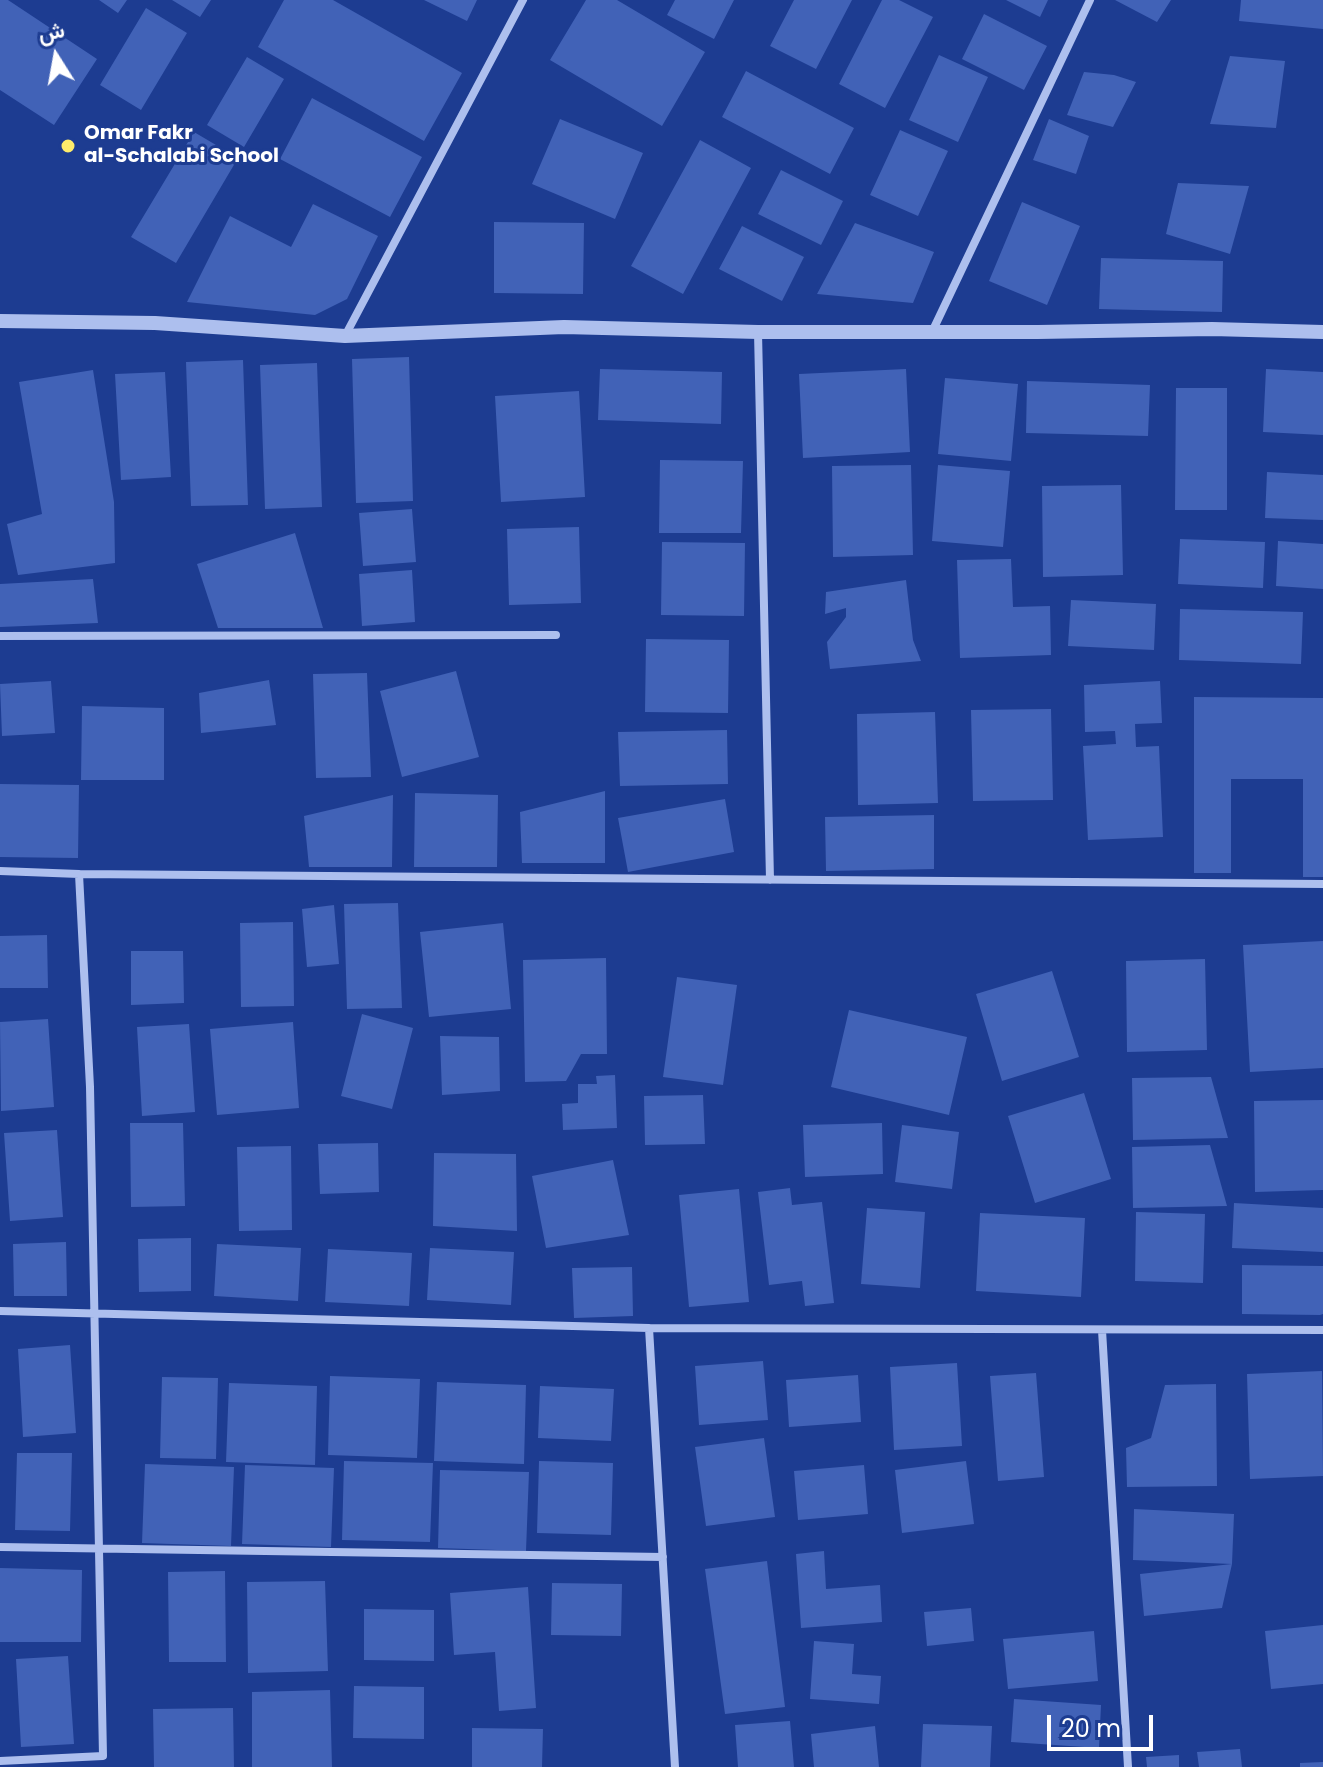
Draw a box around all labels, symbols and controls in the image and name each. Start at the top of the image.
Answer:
text: ش [35,14,67,50]
north arrow [16,16,96,96]
place label: Omar Fakr al-Schalabi School [84,122,279,169]
marker: Omar Fakr al-Schalabi School [59,137,77,155]
scale bar [1051,1699,1157,1749]
text: 20 m [1061,1712,1121,1745]

